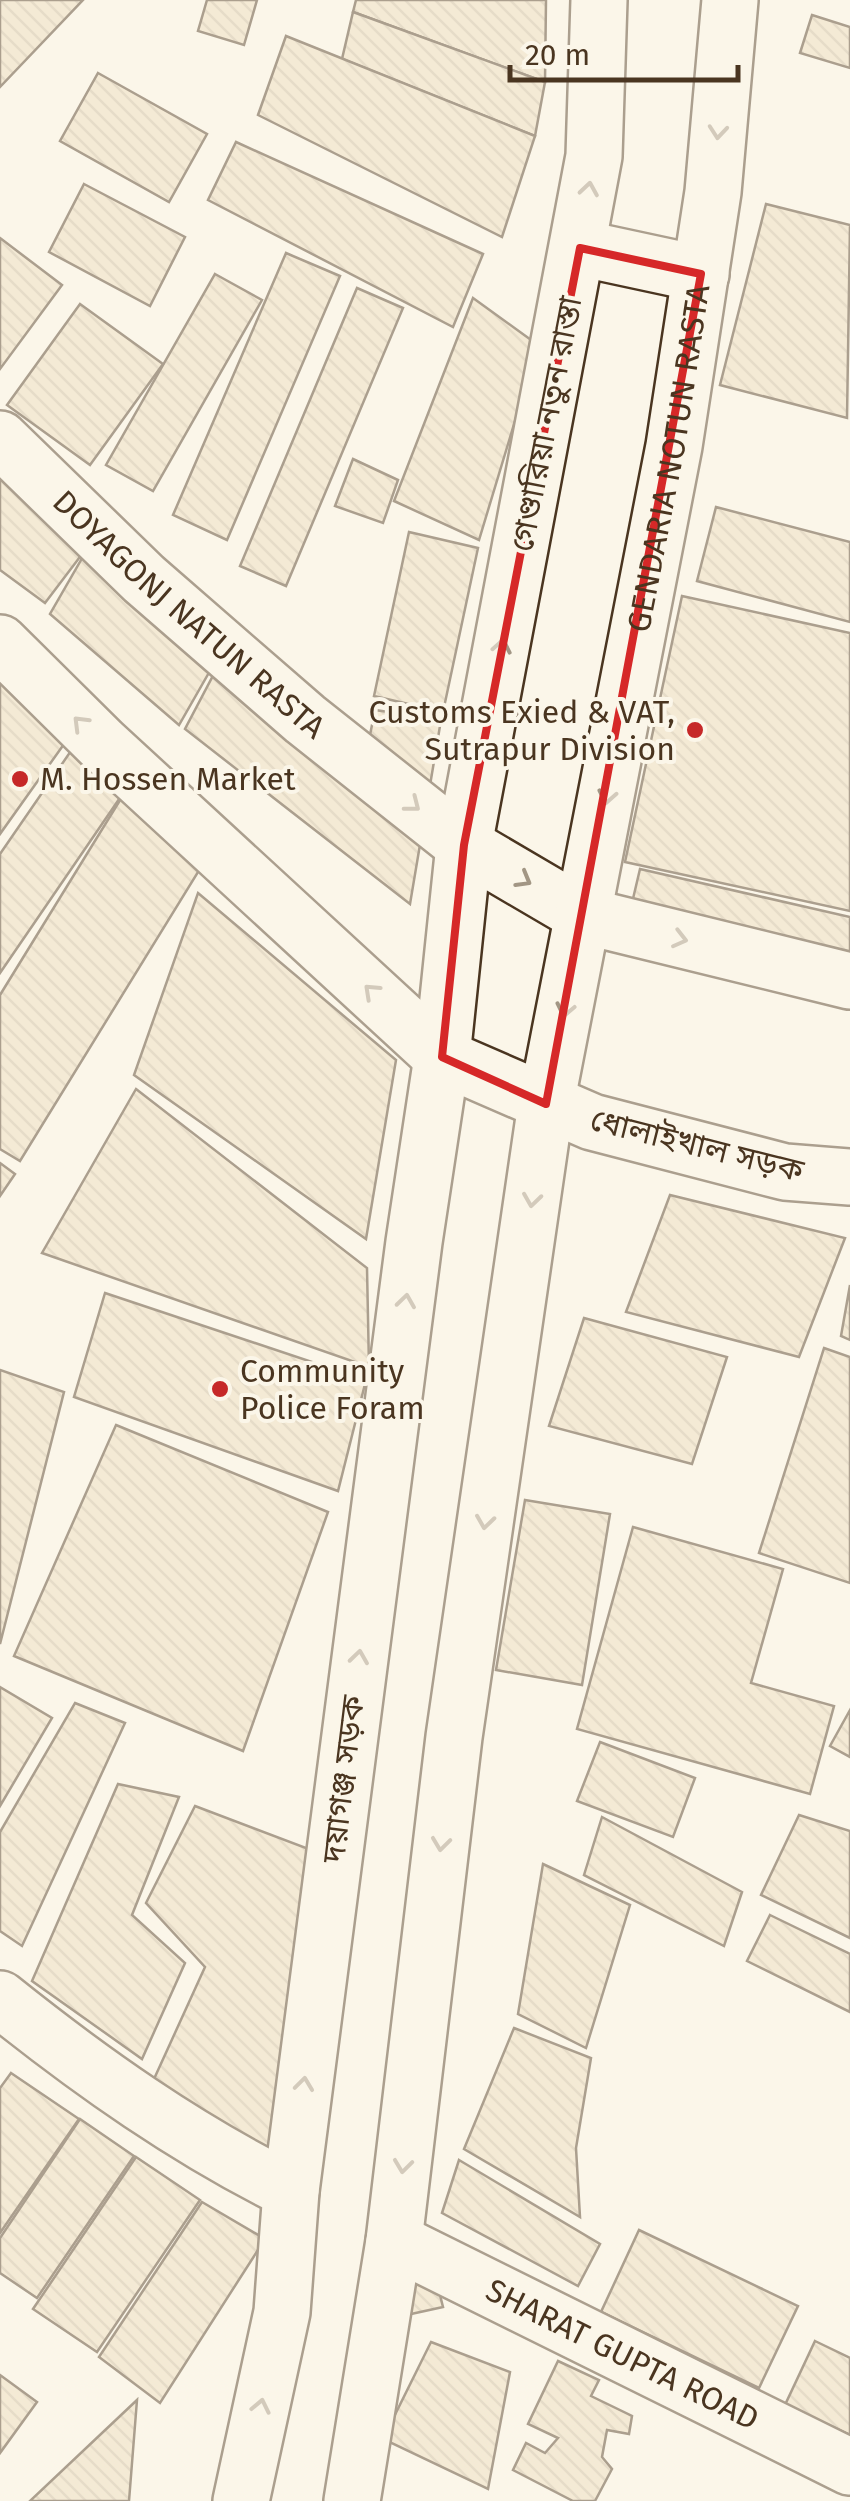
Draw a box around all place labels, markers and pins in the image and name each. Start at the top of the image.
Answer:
place label: Customs Exied & VAT, Sutrapur Division [369,693,675,768]
marker: Customs Exied & VAT, Sutrapur Division [684,719,706,741]
place label: M. Hossen Market [40,760,296,798]
marker: M. Hossen Market [9,768,31,790]
place label: Community Police Foram [240,1352,425,1427]
marker: Community Police Foram [209,1378,231,1400]

